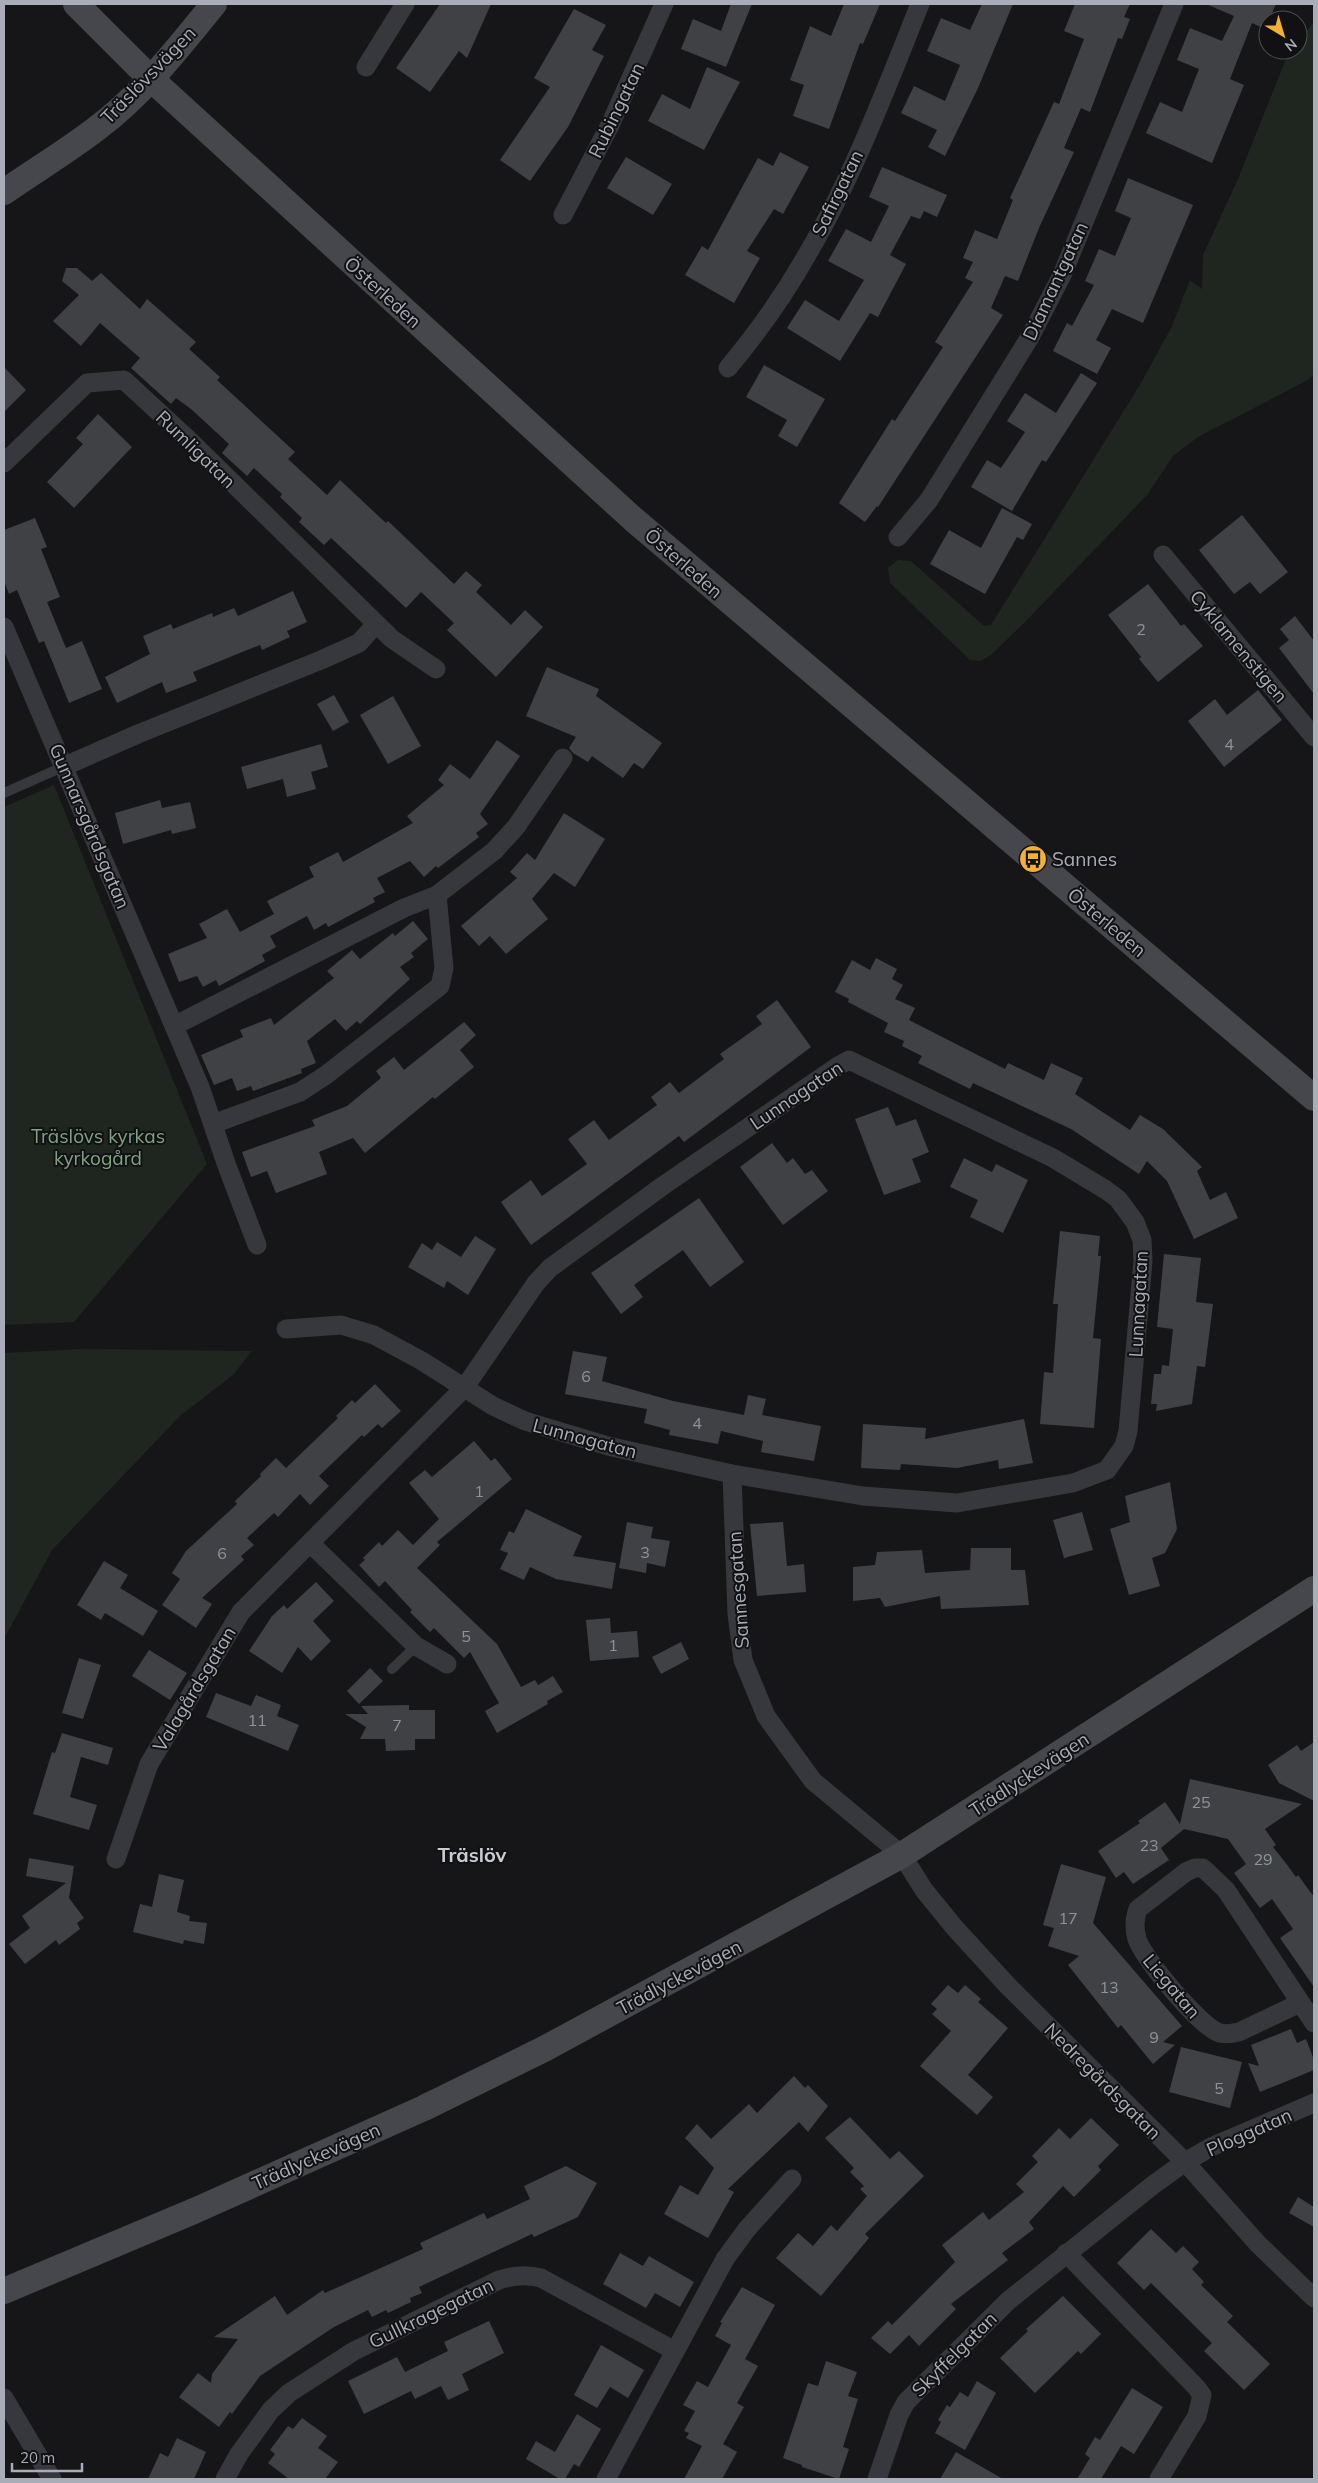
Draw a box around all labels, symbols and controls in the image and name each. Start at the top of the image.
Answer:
north arrow [1258,10,1308,60]
street label: Träslövsvägen [95,21,201,129]
text: N [1281,35,1301,56]
street label: Rubingatan [583,58,649,162]
street label: Safirgatan [806,146,868,240]
street label: Diamantgatan [1017,218,1093,344]
street label: Österleden [339,251,427,333]
street label: Rumligatan [151,405,241,493]
street label: Österleden [640,523,728,603]
street label: Cyklamenstigen [1185,585,1293,707]
house number: 2 [1136,619,1146,639]
house number: 4 [1224,734,1234,754]
street label: Gunnarsgårdsgatan [44,740,136,912]
bus stop icon: Sannes [1018,844,1048,874]
place label: Sannes [1052,847,1117,871]
street label: Österleden [1063,882,1151,962]
street label: Lunnagatan [745,1055,847,1135]
park label: Träslövs kyrkas kyrkogård [31,1124,165,1170]
street label: Lunnagatan [1123,1250,1153,1358]
house number: 6 [581,1366,591,1386]
street label: Lunnagatan [530,1413,640,1463]
house number: 4 [692,1413,702,1433]
house number: 1 [474,1481,484,1501]
street label: Sannesgatan [722,1531,754,1649]
house number: 3 [640,1542,650,1562]
house number: 6 [217,1543,227,1563]
street label: Valagårdsgatan [147,1622,241,1756]
house number: 5 [461,1626,471,1646]
house number: 1 [608,1635,618,1655]
house number: 11 [247,1710,267,1730]
house number: 7 [392,1715,402,1735]
street label: Trädlyckevägen [965,1726,1093,1822]
house number: 25 [1191,1792,1211,1812]
house number: 23 [1139,1835,1159,1855]
district label: Träslöv [438,1842,507,1867]
house number: 29 [1253,1849,1273,1869]
house number: 17 [1058,1908,1078,1928]
street label: Trädlyckevägen [613,1934,745,2020]
street label: Liegatan [1138,1949,1206,2023]
house number: 13 [1099,1977,1119,1997]
street label: Nedregårdsgatan [1040,2018,1166,2144]
house number: 9 [1149,2027,1159,2047]
house number: 5 [1214,2078,1224,2098]
street label: Ploggatan [1202,2102,1296,2162]
street label: Trädlyckevägen [248,2117,384,2195]
street label: Gullkragegatan [365,2272,497,2354]
street label: Skyffelgatan [906,2306,1002,2402]
scale bar [12,2440,82,2472]
text: 20 m [20,2448,55,2467]

